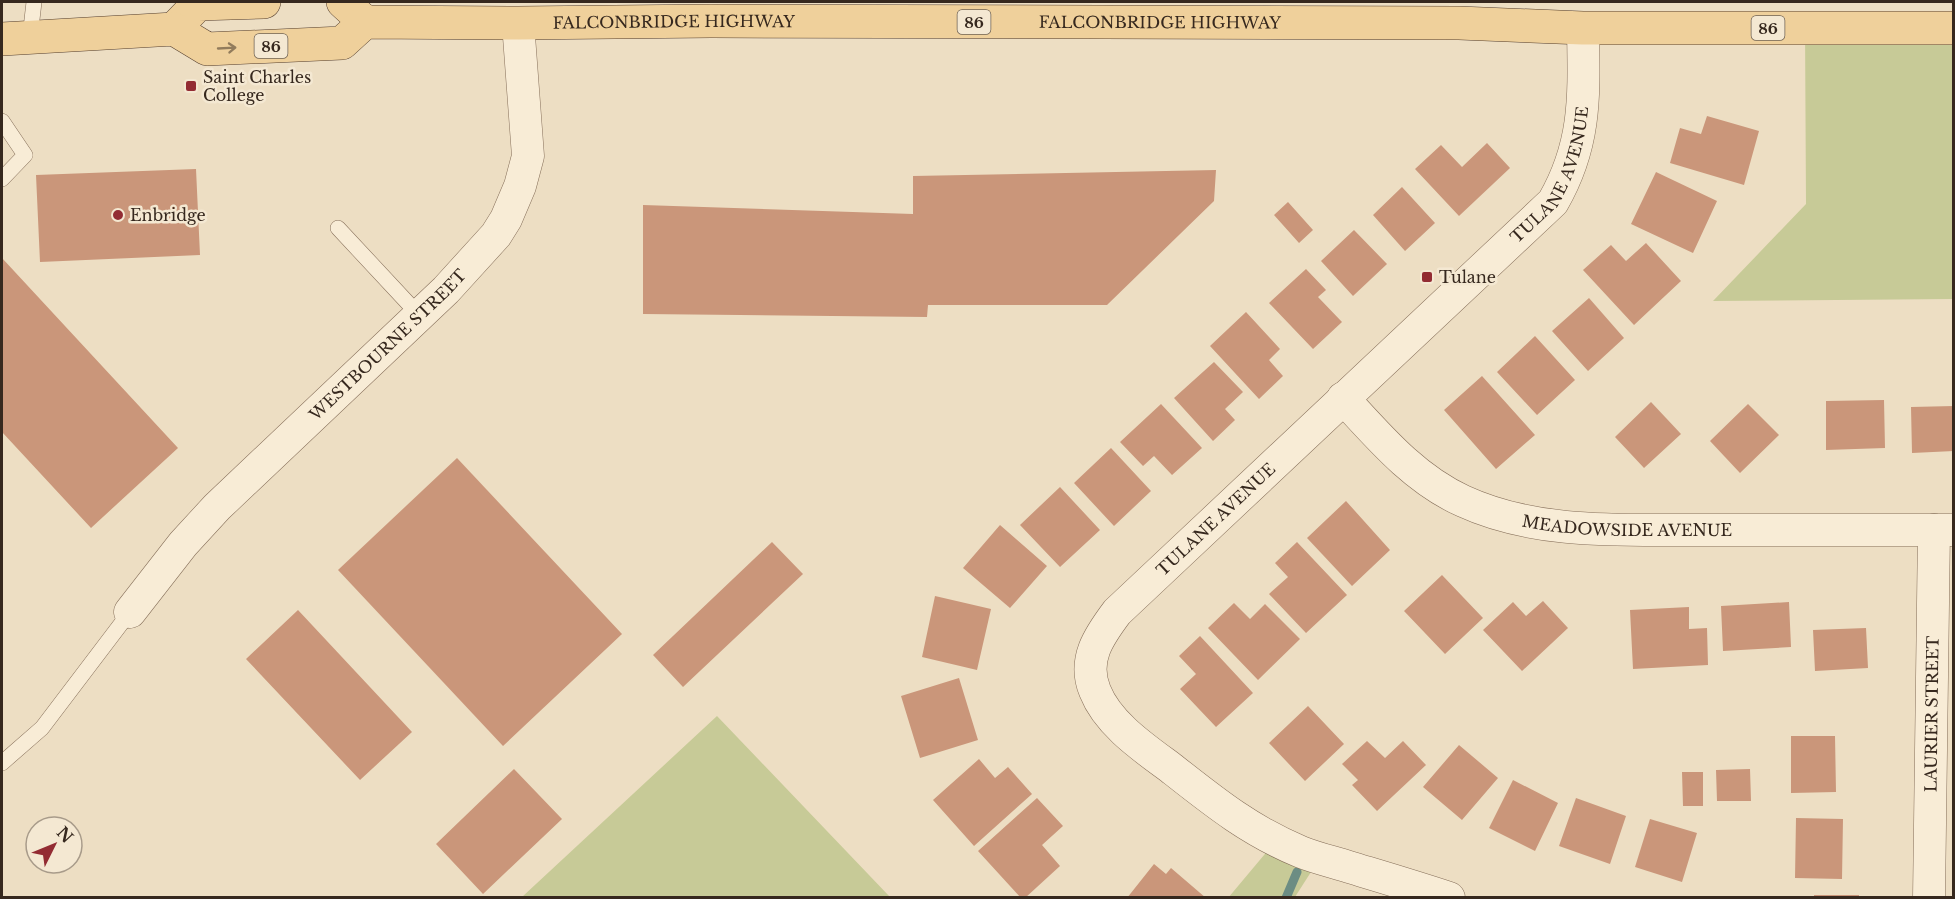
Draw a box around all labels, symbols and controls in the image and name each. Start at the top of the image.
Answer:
road number: 86 [958,10,990,34]
street label: FALCONBRIDGE HIGHWAY [553,11,795,33]
street label: FALCONBRIDGE HIGHWAY [1039,12,1281,33]
road number: 86 [1752,16,1784,40]
road number: 86 [254,34,288,58]
one-way arrow [216,43,236,54]
place label: Saint Charles College [203,67,311,105]
marker: Saint Charles College [184,79,198,93]
street label: TULANE AVENUE [1506,105,1592,247]
place label: Enbridge [130,205,206,225]
marker: Enbridge [111,208,125,222]
street label: WESTBOURNE STREET [304,265,470,425]
place label: Tulane [1439,267,1496,287]
marker: Tulane [1420,270,1434,284]
street label: TULANE AVENUE [1152,459,1279,580]
street label: MEADOWSIDE AVENUE [1520,511,1732,540]
street label: LAURIER STREET [1920,635,1943,792]
north arrow [24,815,84,875]
text: N [53,822,77,847]

